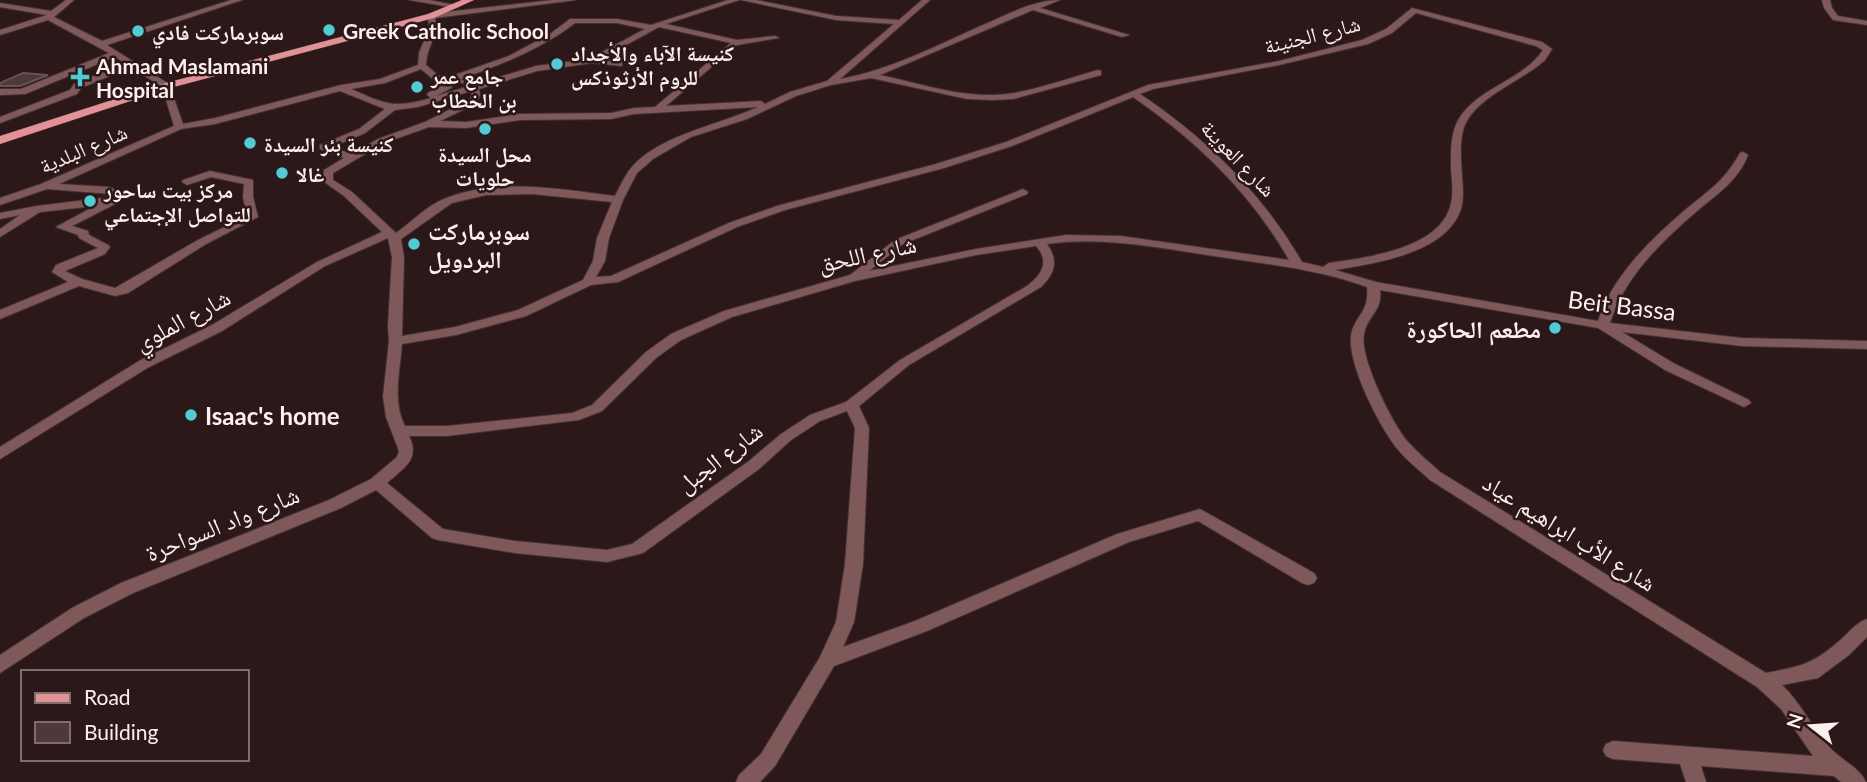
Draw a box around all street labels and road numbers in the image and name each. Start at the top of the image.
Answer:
street label: شارع الجنينة [1261,10,1363,60]
street label: شارع العوينة [1195,115,1281,203]
street label: شارع البلدية [35,118,131,179]
street label: شارع اللحق [815,228,919,280]
street label: شارع الملوي [129,282,238,362]
street label: Beit Bassa [1566,284,1678,326]
street label: شارع الجبل [670,415,769,500]
street label: شارع الأب ابراهيم عياد [1476,467,1662,599]
street label: شارع واد السواحرة [141,479,304,569]

